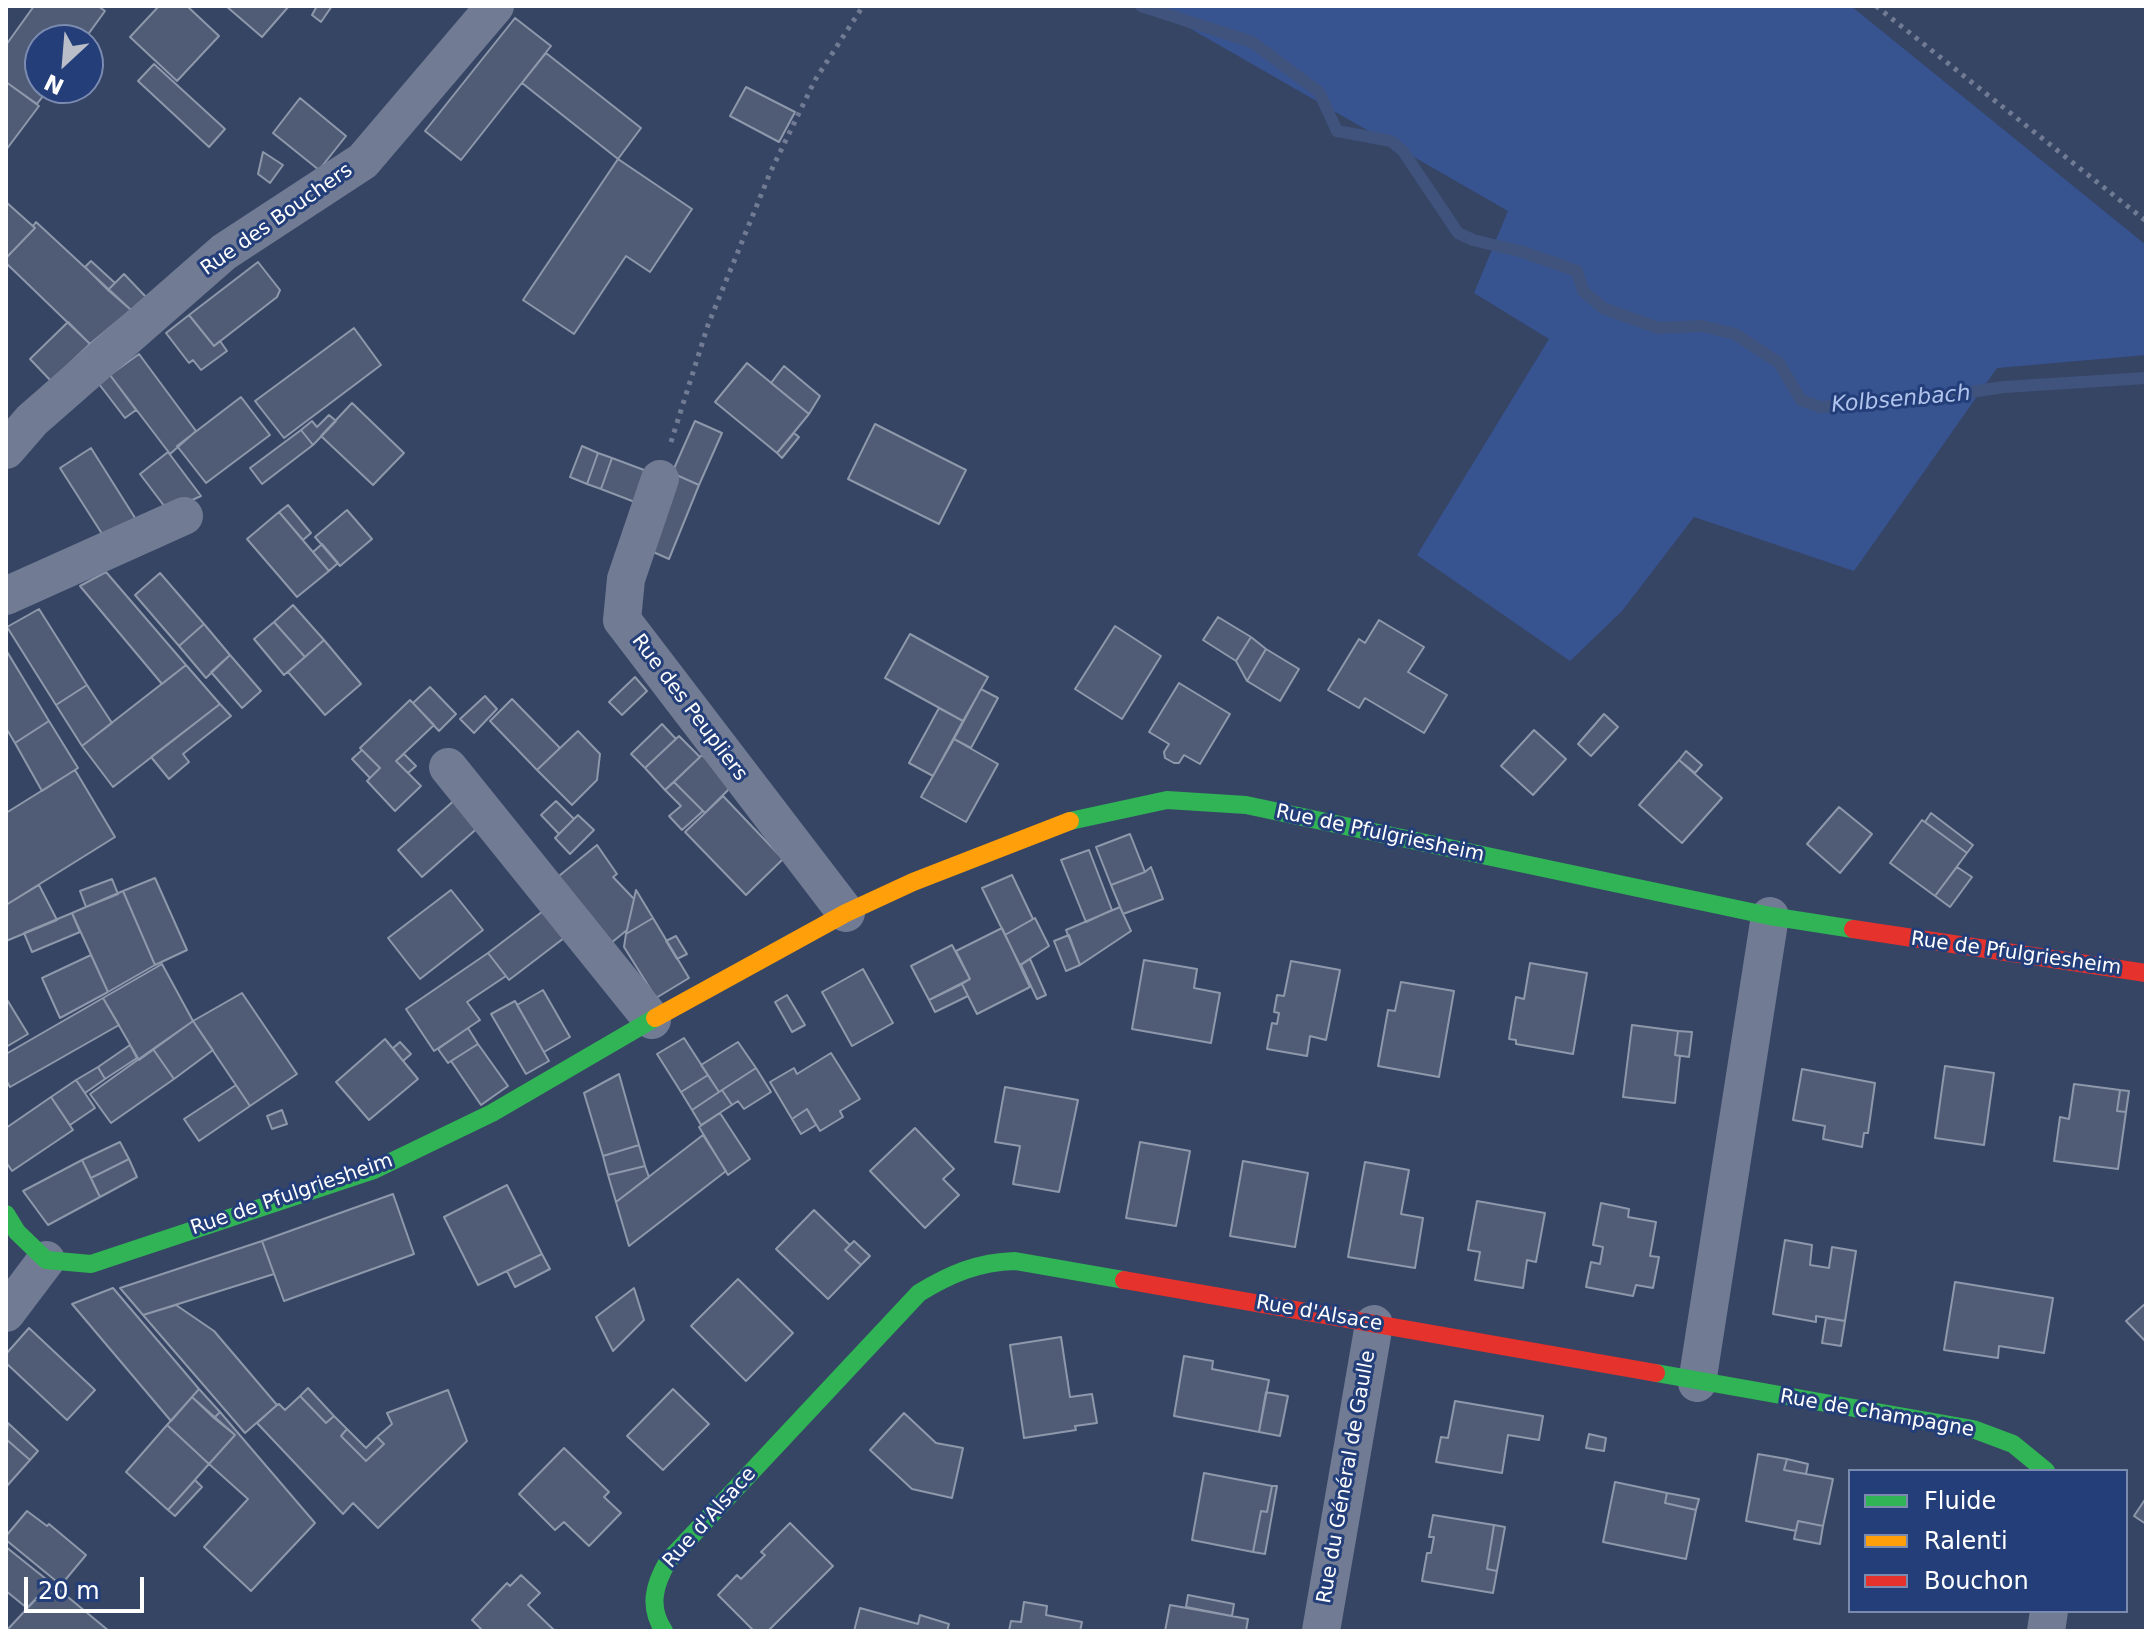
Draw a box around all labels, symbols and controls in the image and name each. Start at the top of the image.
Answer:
north arrow [24,24,104,104]
text: N [40,69,68,99]
street label: Rue des Bouchers [197,159,357,281]
water label: Kolbsenbach [1830,381,1972,419]
street label: Rue des Peupliers [626,630,752,786]
street label: Rue de Pfulgriesheim [1274,800,1486,868]
street label: Rue de Pfulgriesheim [1909,927,2123,981]
street label: Rue de Pfulgriesheim [188,1149,396,1241]
street label: Rue d'Alsace [1254,1291,1384,1337]
street label: Rue du Général de Gaulle [1313,1349,1381,1605]
street label: Rue de Champagne [1778,1385,1976,1443]
street label: Rue d'Alsace [658,1463,762,1573]
legend [1848,1469,2128,1613]
text: Fluide [1924,1487,1996,1515]
text: Ralenti [1924,1527,2008,1555]
scale bar [28,1561,148,1611]
text: Bouchon [1924,1567,2029,1595]
text: 20 m [38,1577,100,1605]

